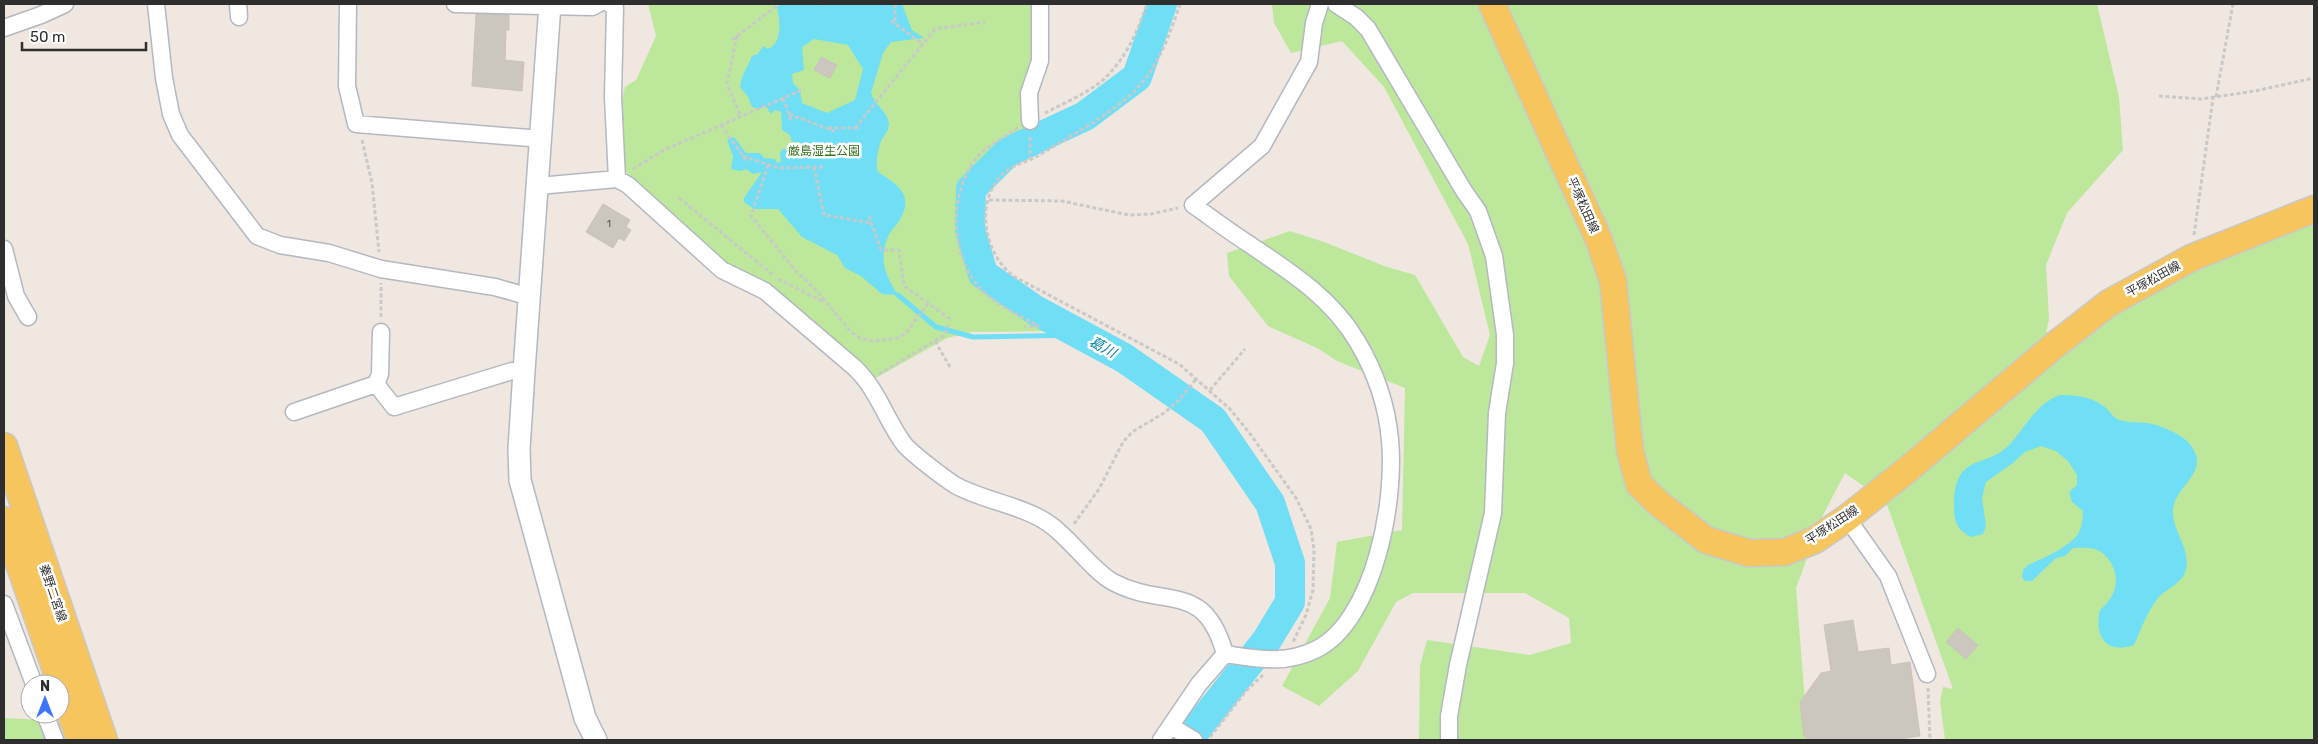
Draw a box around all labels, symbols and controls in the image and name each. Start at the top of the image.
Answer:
scale bar [22,20,146,52]
text: 50 m [30,28,65,46]
park label: 厳島湿生公園 [788,144,860,158]
street label: 平塚松田線 [1564,175,1602,235]
house number: 1 [607,218,611,230]
street label: 平塚松田線 [2123,258,2183,300]
water label: 葛川 [1086,333,1121,363]
street label: 平塚松田線 [1803,503,1861,547]
street label: 秦野二宮線 [37,562,69,624]
north arrow [20,674,70,724]
text: N [40,678,50,695]

